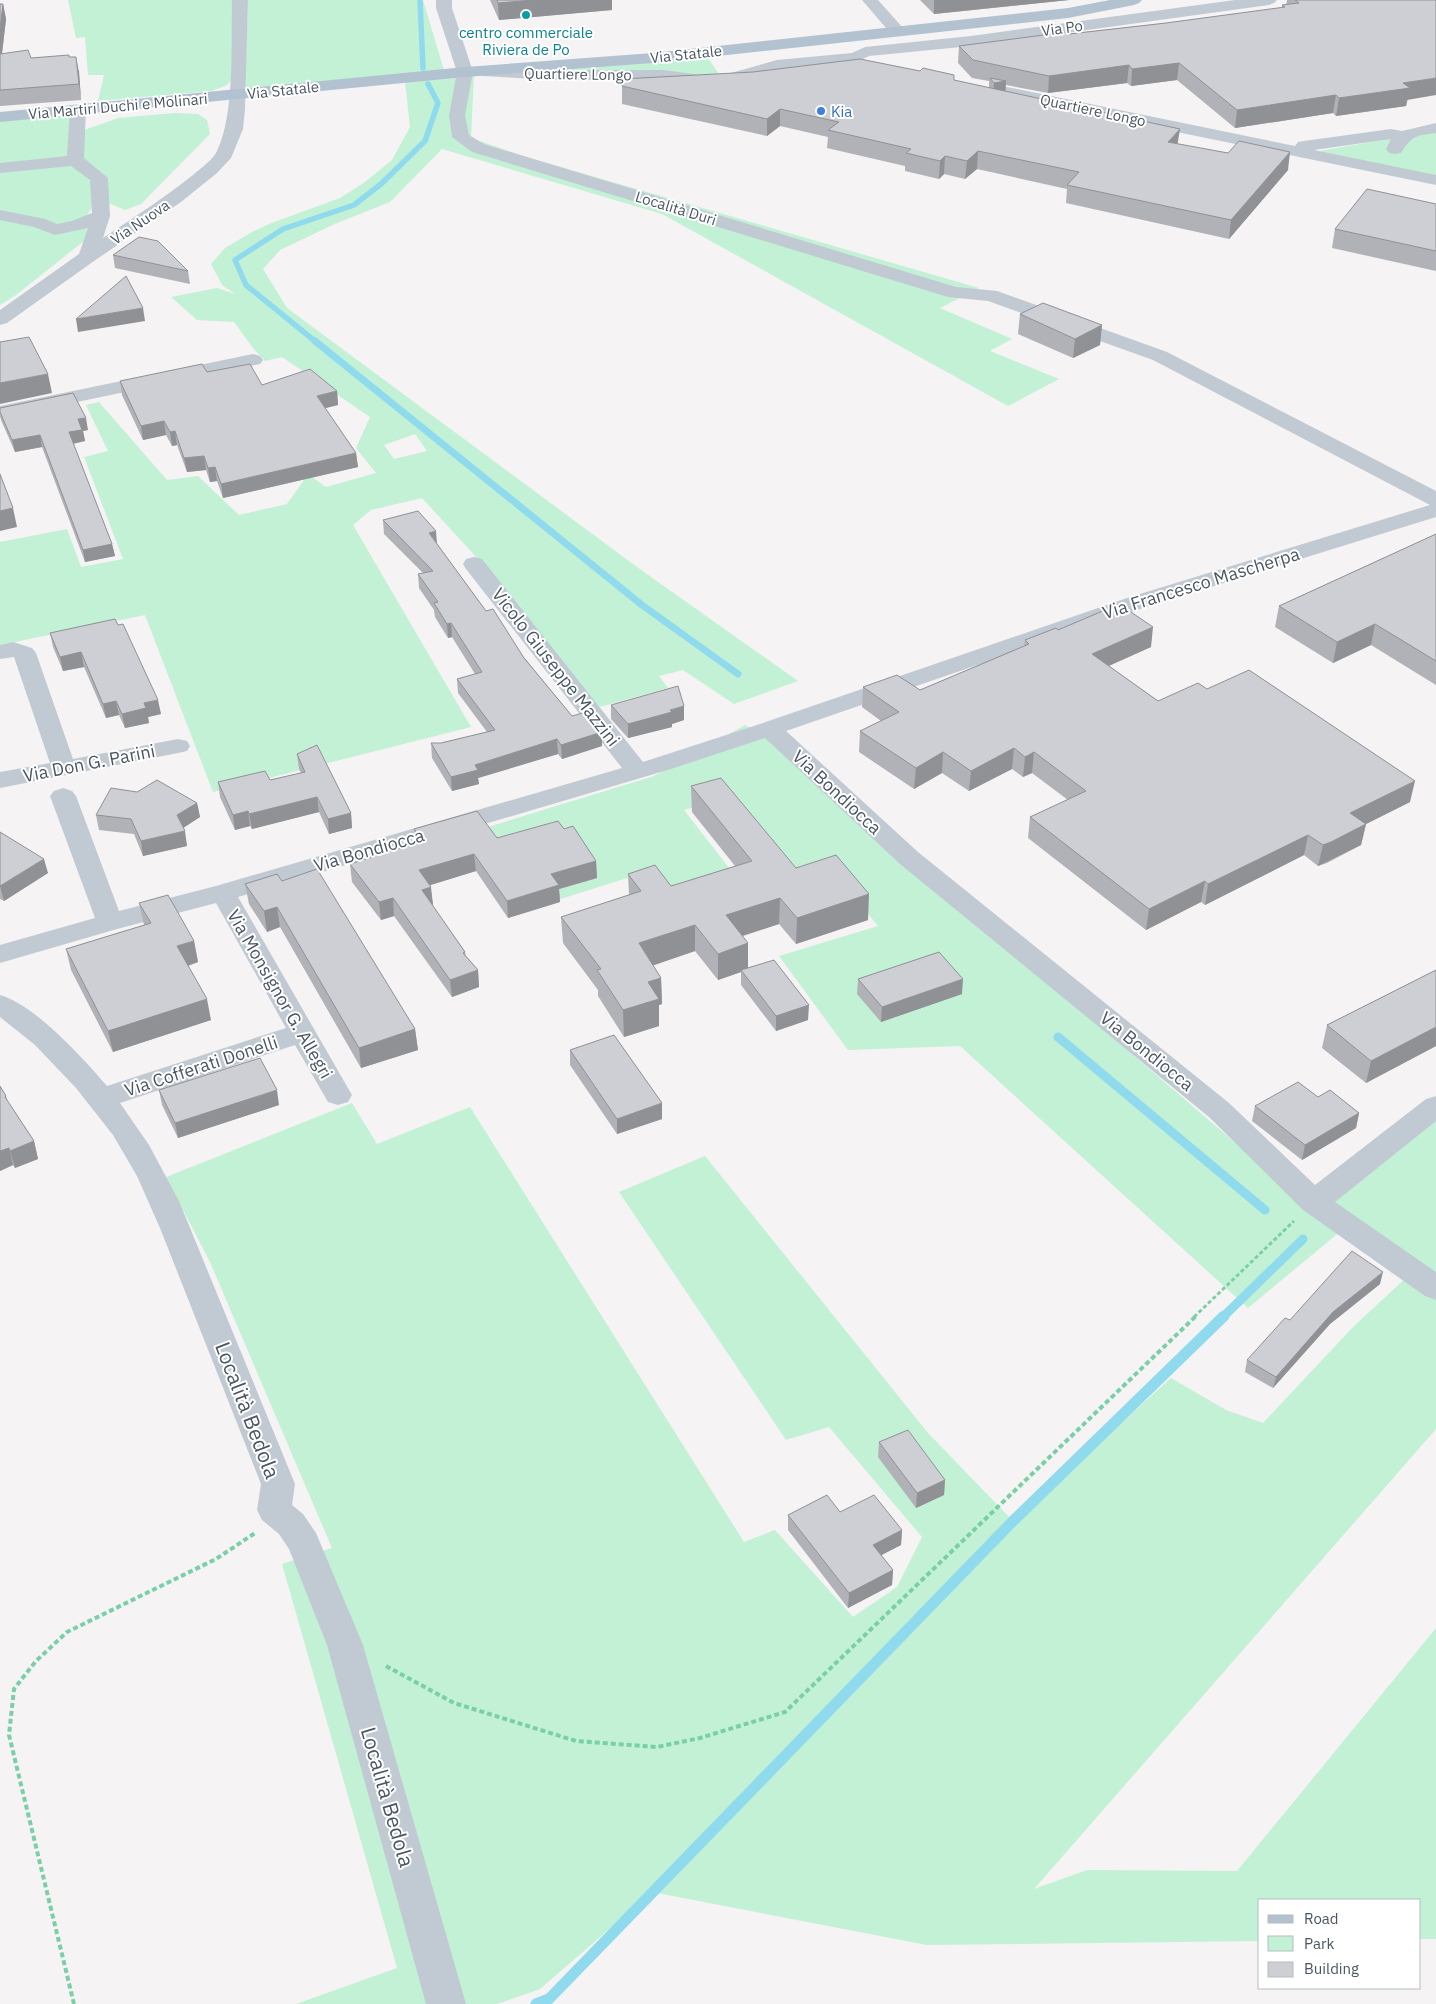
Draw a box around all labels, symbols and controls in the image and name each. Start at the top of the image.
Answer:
marker: centro commerciale Riviera de Po [520,9,532,21]
street label: Via Po [1040,16,1084,40]
place label: centro commerciale Riviera de Po [459,23,593,59]
street label: Via Statale [649,41,723,67]
street label: Quartiere Longo [524,64,632,84]
street label: Via Statale [246,77,320,103]
street label: Via Martiri Duchi e Molinari [28,89,208,123]
street label: Quartiere Longo [1038,90,1148,130]
place label: Kia [831,102,852,121]
marker: Kia [815,105,827,117]
street label: Località Duri [633,187,719,229]
street label: Via Nuova [107,195,173,249]
street label: Via Francesco Mascherpa [1100,542,1303,624]
street label: Vicolo Giuseppe Mazzini [487,583,625,751]
street label: Via Don G. Parini [21,739,157,787]
street label: Via Bondiocca [787,745,887,840]
street label: Via Bondiocca [311,823,427,877]
street label: Via Monsignor G. Allegri [222,905,338,1083]
street label: Via Bondiocca [1095,1006,1199,1096]
street label: Via Cofferati Donelli [122,1030,280,1102]
street label: Località Bedola [209,1338,287,1482]
street label: Località Bedola [355,1724,421,1870]
legend [1258,1899,1421,1989]
text: Road [1304,1909,1339,1928]
text: Park [1304,1934,1334,1953]
text: Building [1304,1959,1359,1978]

